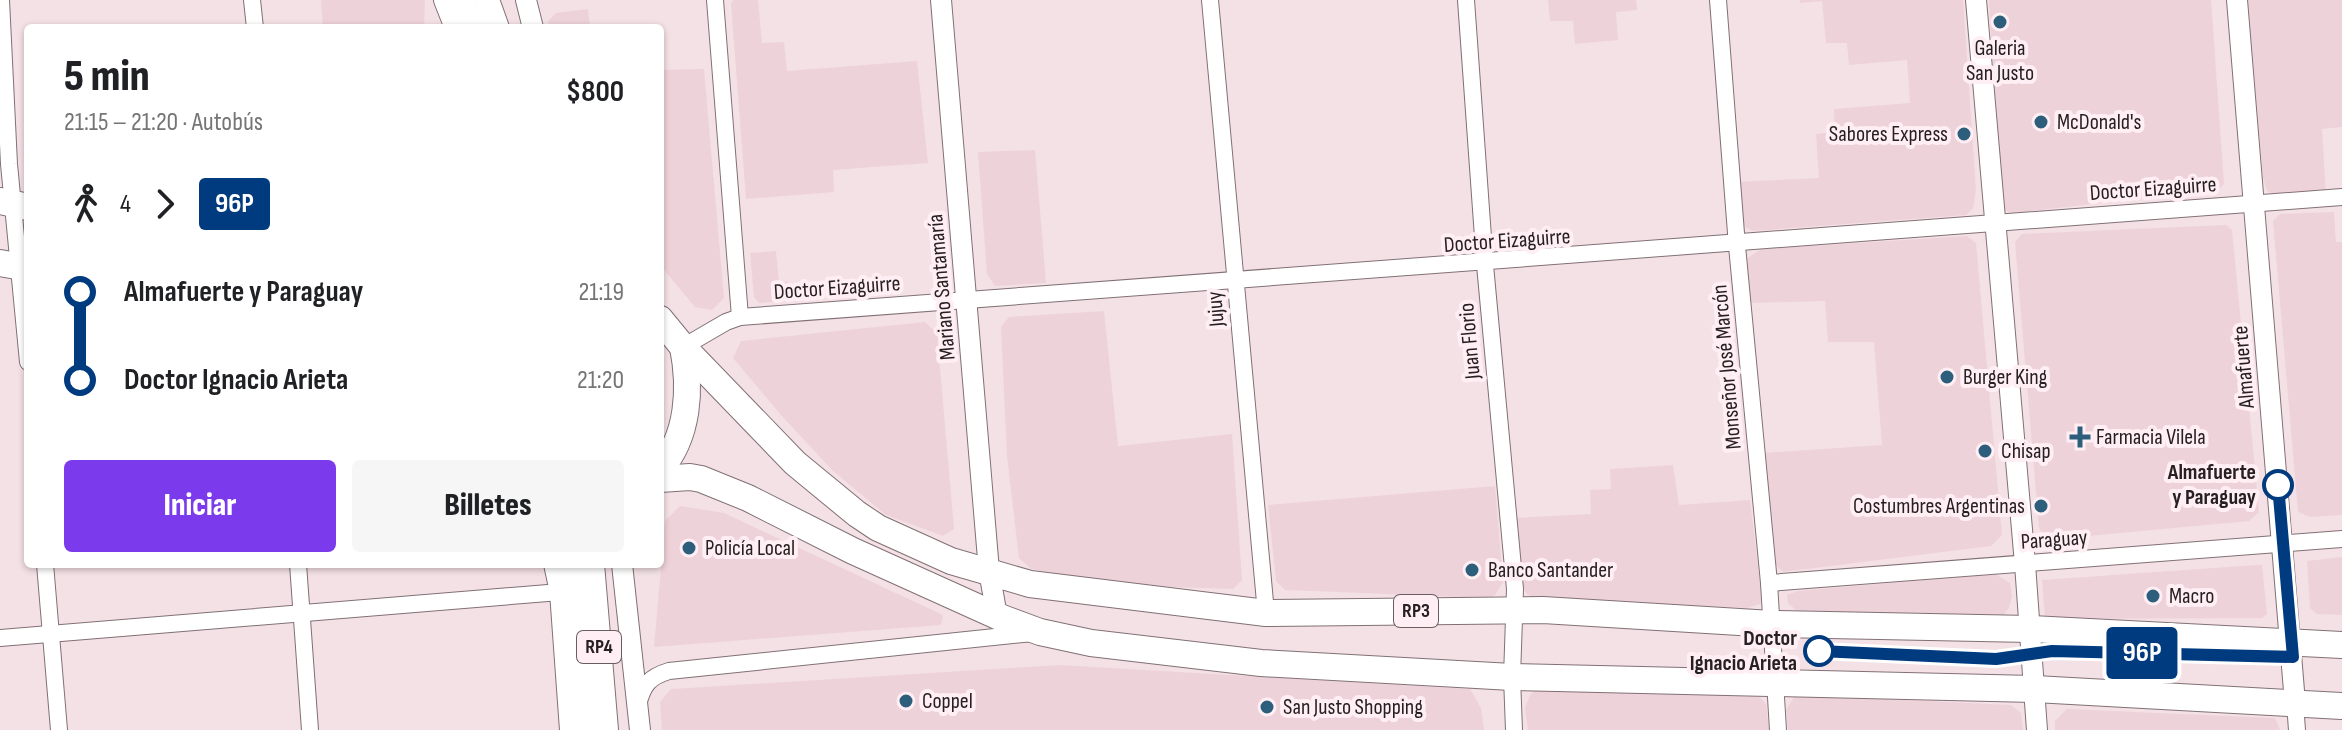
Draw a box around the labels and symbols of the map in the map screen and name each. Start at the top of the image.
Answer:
marker: Galeria San Justo [1991,13,2009,31]
place label: Galeria San Justo [1966,35,2034,87]
place label: McDonald's [2057,109,2141,136]
marker: McDonald's [2032,113,2050,131]
place label: Sabores Express [1829,121,1948,148]
marker: Sabores Express [1955,125,1973,143]
street label: Doctor Eizaguirre [2089,171,2217,207]
street label: Mariano Santamaría [922,213,962,361]
street label: Doctor Eizaguirre [1443,223,1571,259]
street label: Doctor Eizaguirre [773,270,901,306]
street label: Monseñor José Marcón [1706,283,1748,451]
street label: Jujuy [1201,290,1231,329]
street label: Juan Florio [1453,302,1487,381]
street label: Almafuerte [2227,325,2261,410]
place label: Burger King [1963,364,2048,391]
marker: Burger King [1938,368,1956,386]
place label: Farmacia Vilela [2096,424,2206,451]
marker: Farmacia Vilela [2071,428,2089,446]
place label: Chisap [2001,438,2051,465]
marker: Chisap [1976,442,1994,460]
place label: Almafuerte y Paraguay [2167,459,2256,511]
marker: Almafuerte y Paraguay [2263,470,2293,500]
place label: Costumbres Argentinas [1853,493,2025,520]
marker: Costumbres Argentinas [2032,497,2050,515]
street label: Paraguay [2020,524,2089,556]
place label: Policía Local [705,535,795,562]
marker: Policía Local [680,539,698,557]
place label: Banco Santander [1488,557,1613,584]
marker: Banco Santander [1463,561,1481,579]
place label: Macro [2169,583,2214,610]
marker: Macro [2144,587,2162,605]
road number: RP3 [1394,595,1438,627]
place label: Doctor Ignacio Arieta [1690,625,1797,677]
line badge: 96P [2096,627,2188,679]
road number: RP4 [577,631,621,663]
marker: Doctor Ignacio Arieta [1804,636,1834,666]
place label: Coppel [922,688,973,715]
marker: Coppel [897,692,915,710]
place label: San Justo Shopping [1283,694,1423,721]
marker: San Justo Shopping [1258,698,1276,716]

